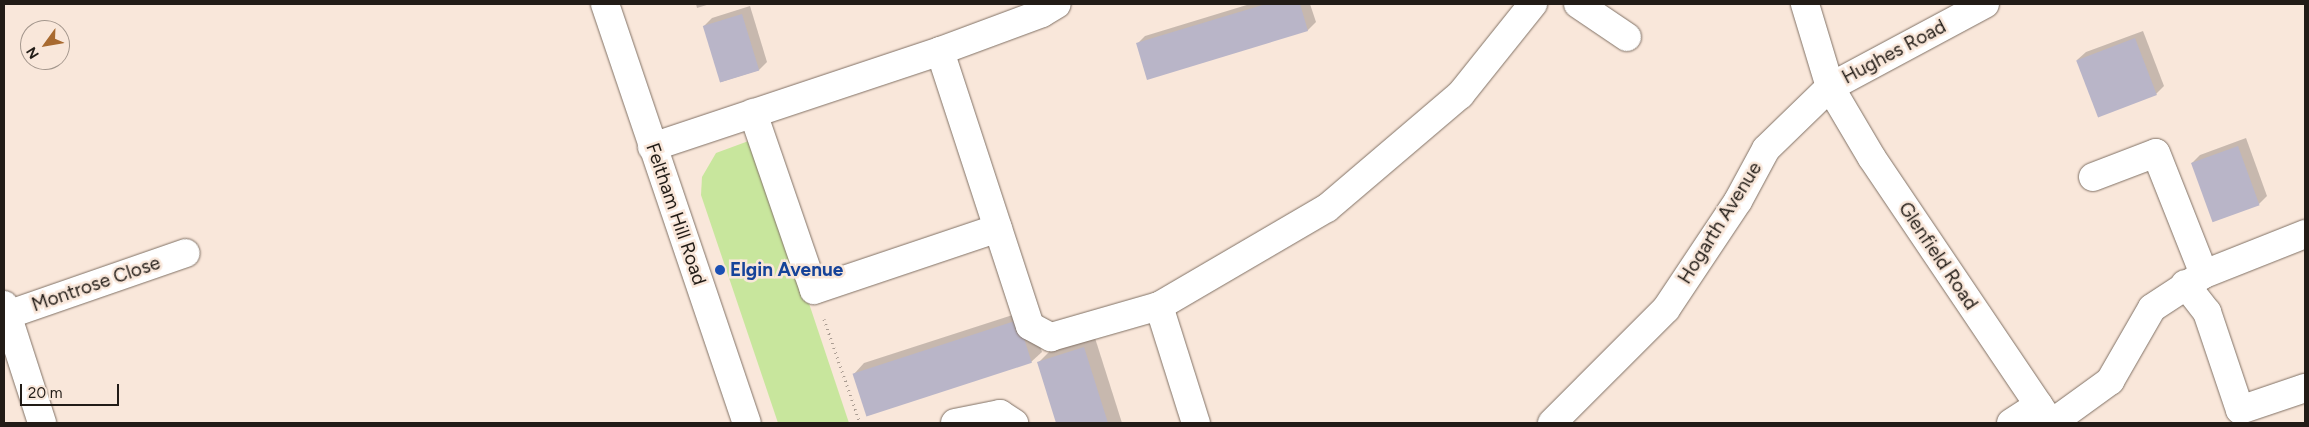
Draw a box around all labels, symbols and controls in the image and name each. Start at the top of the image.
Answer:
street label: Hughes Road [1838,15,1950,89]
north arrow [20,20,70,70]
text: N [23,44,43,62]
street label: Feltham Hill Road [641,140,711,288]
street label: Hogarth Avenue [1673,158,1767,288]
street label: Glenfield Road [1894,198,1982,314]
street label: Montrose Close [29,251,163,317]
place label: Elgin Avenue [730,259,843,281]
marker: Elgin Avenue [714,264,726,276]
scale bar [22,374,121,406]
text: 20 m [28,384,62,402]

